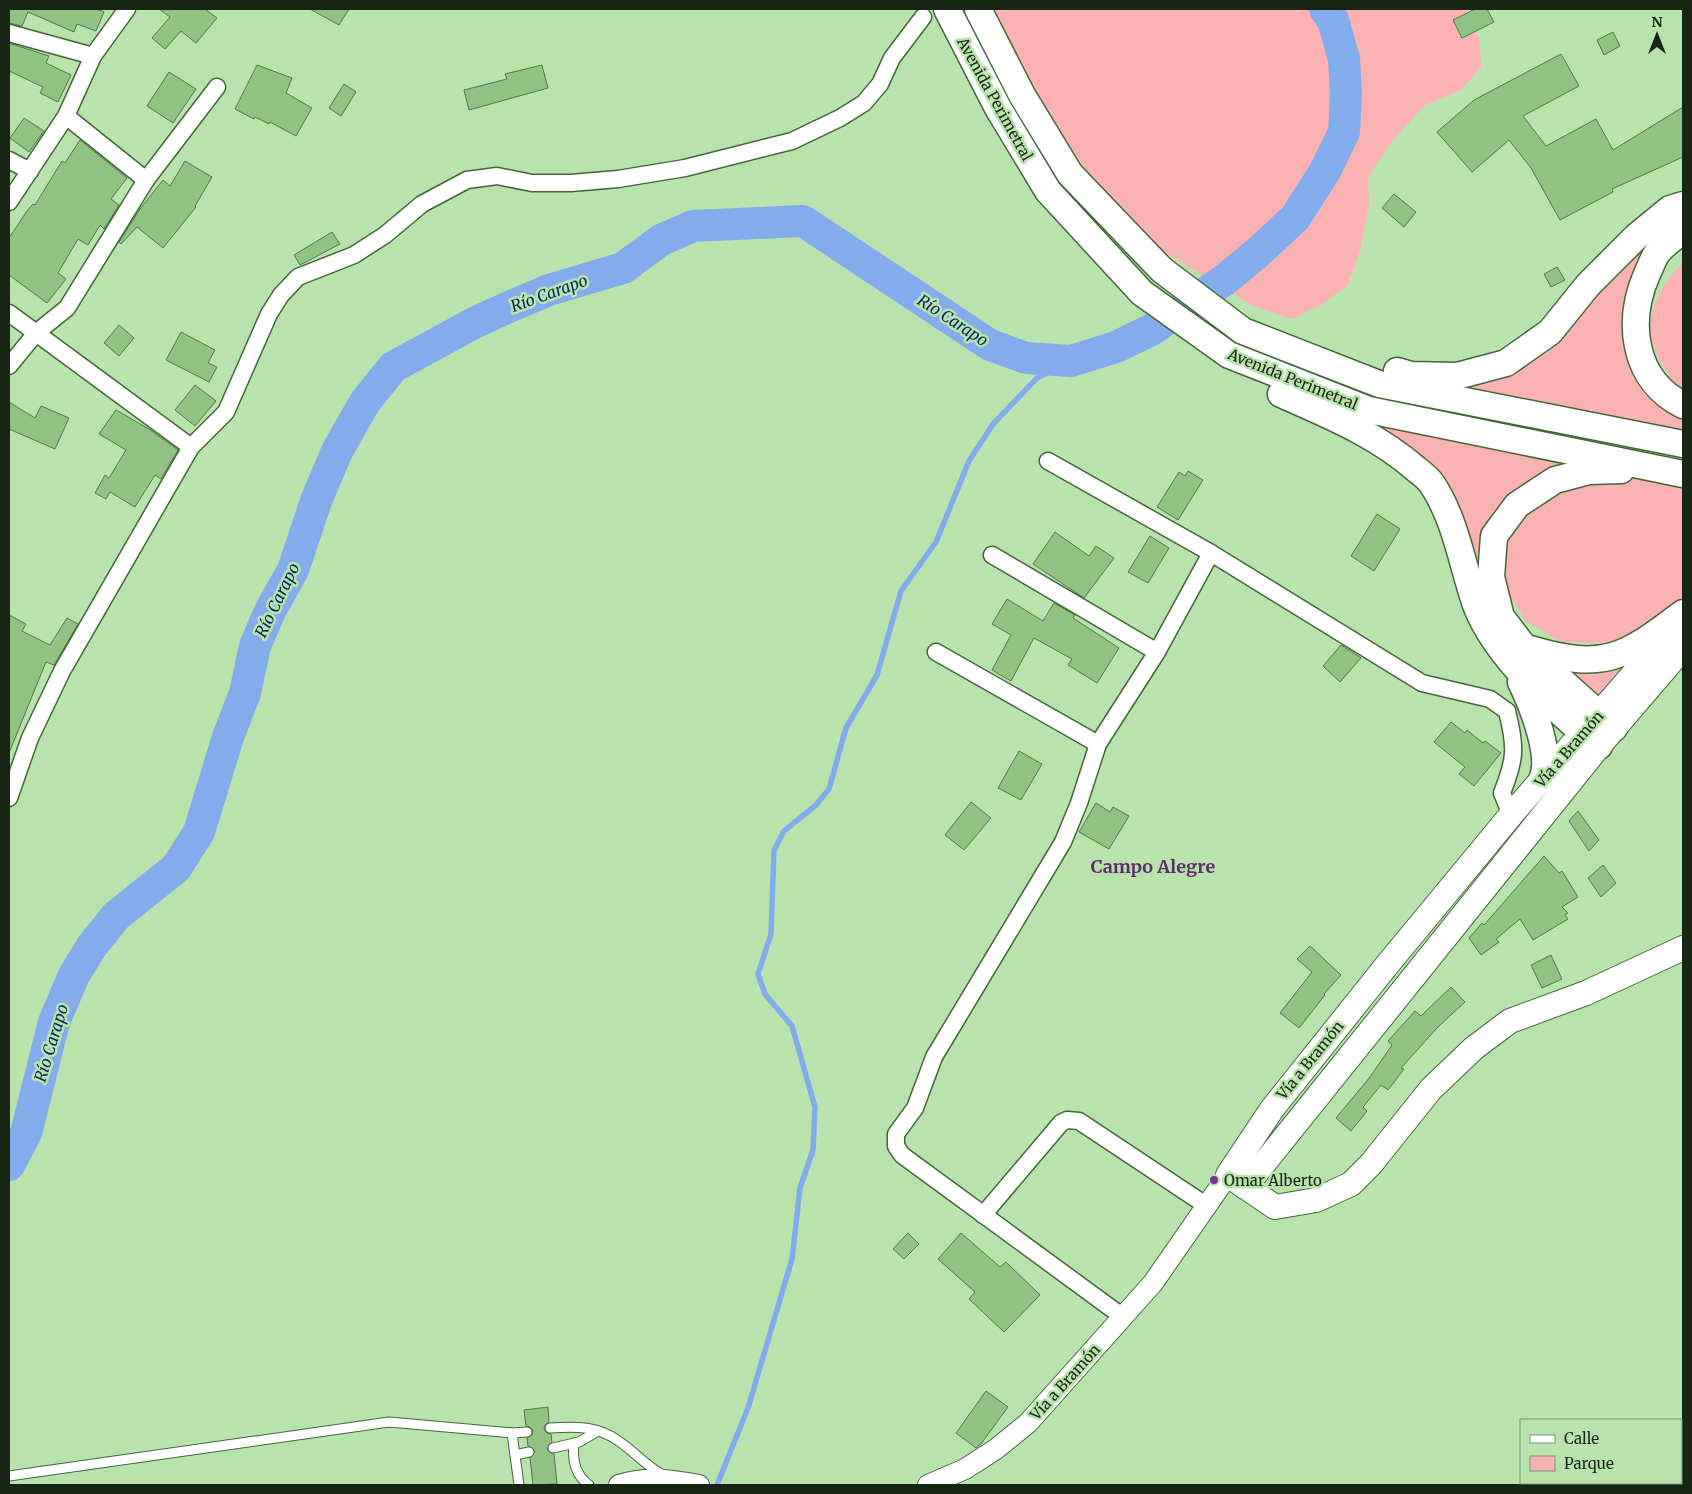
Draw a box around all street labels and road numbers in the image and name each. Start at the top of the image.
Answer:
street label: Avenida Perimetral [953,33,1037,164]
street label: Avenida Perimetral [1224,344,1361,414]
street label: Vía a Bramón [1530,707,1608,792]
street label: Vía a Bramón [1272,1017,1348,1104]
street label: Vía a Bramón [1025,1340,1104,1425]

